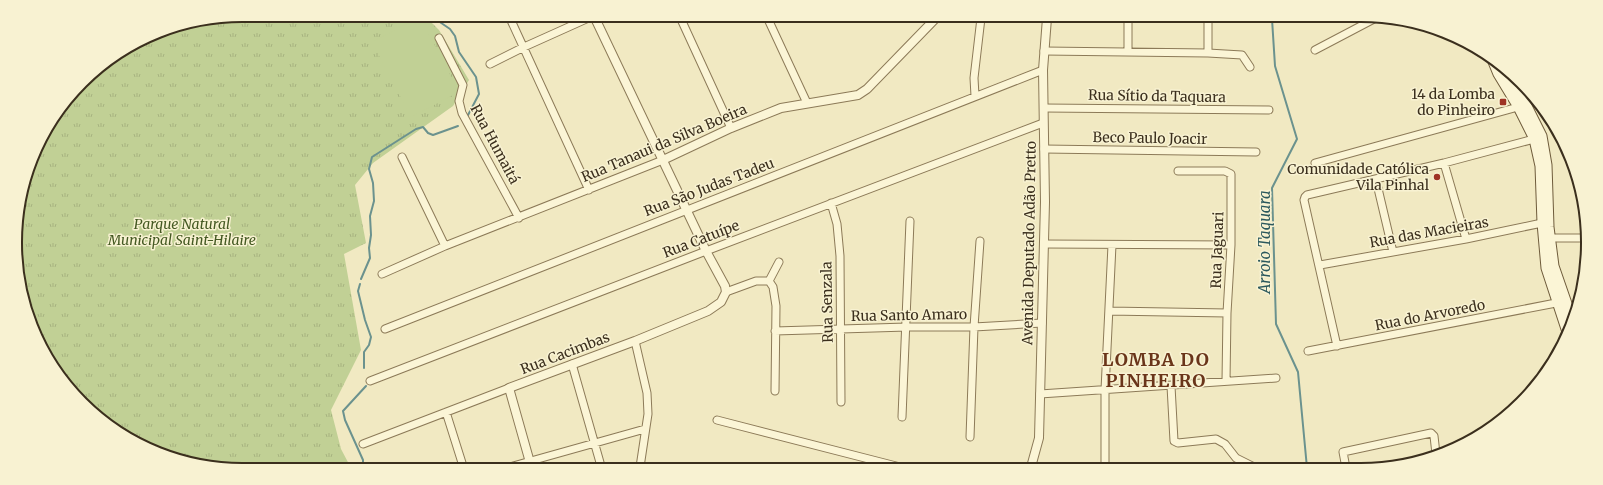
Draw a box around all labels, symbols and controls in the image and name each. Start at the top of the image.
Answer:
place label: 14 da Lomba do Pinheiro [1411,85,1495,119]
street label: Rua Sítio da Taquara [1088,86,1227,106]
marker: 14 da Lomba do Pinheiro [1498,97,1508,107]
street label: Rua Tanaui da Silva Boeira [579,100,750,186]
street label: Rua Humaitá [466,101,524,187]
street label: Beco Paulo Joacir [1092,128,1208,148]
street label: Avenida Deputado Adão Pretto [1018,141,1040,346]
street label: Rua São Judas Tadeu [641,154,777,220]
place label: Comunidade Católica Vila Pinhal [1287,160,1430,194]
marker: Comunidade Católica Vila Pinhal [1432,172,1442,182]
water label: Arroio Taquara [1255,190,1274,295]
street label: Rua Jaguari [1207,211,1227,289]
street label: Rua das Macieiras [1368,213,1490,251]
park label: Parque Natural Municipal Saint-Hilaire [107,215,256,249]
street label: Rua Catuípe [660,216,742,262]
street label: Rua Senzala [817,261,837,343]
street label: Rua do Arvoredo [1373,296,1487,334]
street label: Rua Santo Amaro [851,305,967,325]
street label: Rua Cacimbas [518,328,612,378]
district label: LOMBA DO PINHEIRO [1102,348,1210,392]

